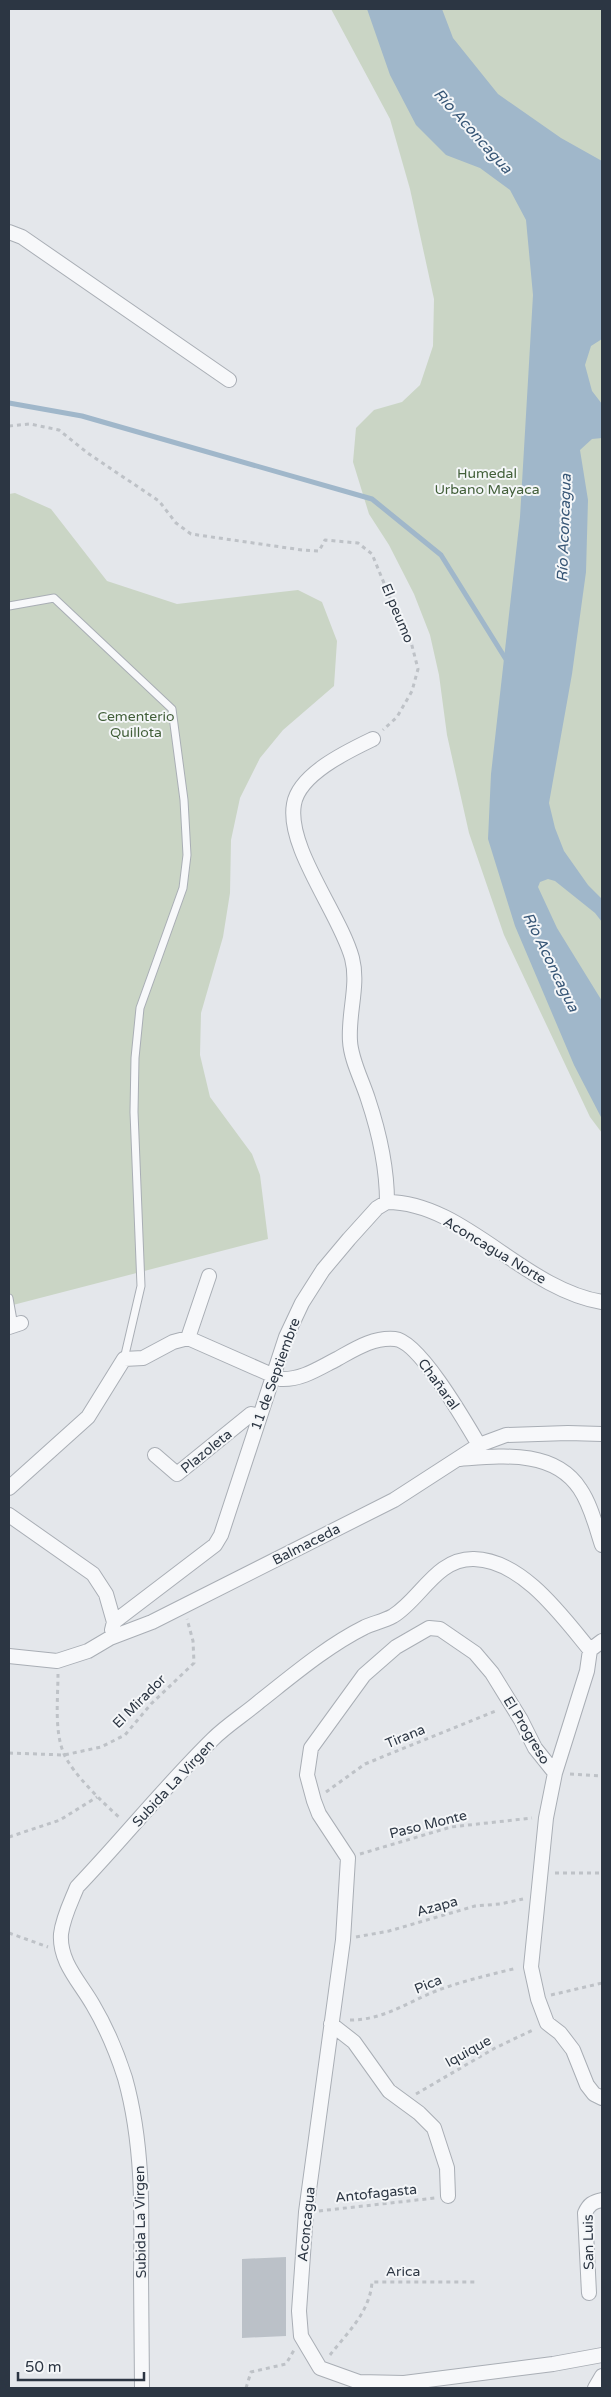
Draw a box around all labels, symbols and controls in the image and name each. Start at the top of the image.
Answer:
water label: Río Aconcagua [430,85,516,178]
park label: Humedal Urbano Mayaca [435,465,540,498]
water label: Río Aconcagua [553,473,575,582]
street label: El peumo [377,581,418,645]
park label: Cementerio Quillota [97,708,175,741]
water label: Río Aconcagua [519,909,583,1015]
street label: Aconcagua Norte [440,1213,549,1288]
street label: 11 de Septiembre [247,1316,304,1433]
street label: Chañaral [414,1355,463,1413]
street label: Plazoleta [177,1426,235,1477]
street label: Balmaceda [269,1520,343,1569]
street label: El Mirador [109,1671,170,1732]
street label: El Progreso [500,1693,553,1767]
street label: Tirana [383,1721,428,1752]
street label: Subida La Virgen [129,1736,218,1830]
street label: Paso Monte [388,1807,469,1842]
street label: Azapa [415,1893,460,1920]
street label: Pica [412,1971,444,1998]
street label: Iquique [442,2032,494,2071]
street label: Subida La Virgen [131,2165,150,2279]
street label: Antofagasta [334,2181,418,2206]
street label: Aconcagua [294,2186,319,2262]
street label: San Luis [580,2214,597,2270]
street label: Arica [386,2263,420,2280]
scale bar [18,2350,144,2382]
text: 50 m [25,2358,62,2376]

